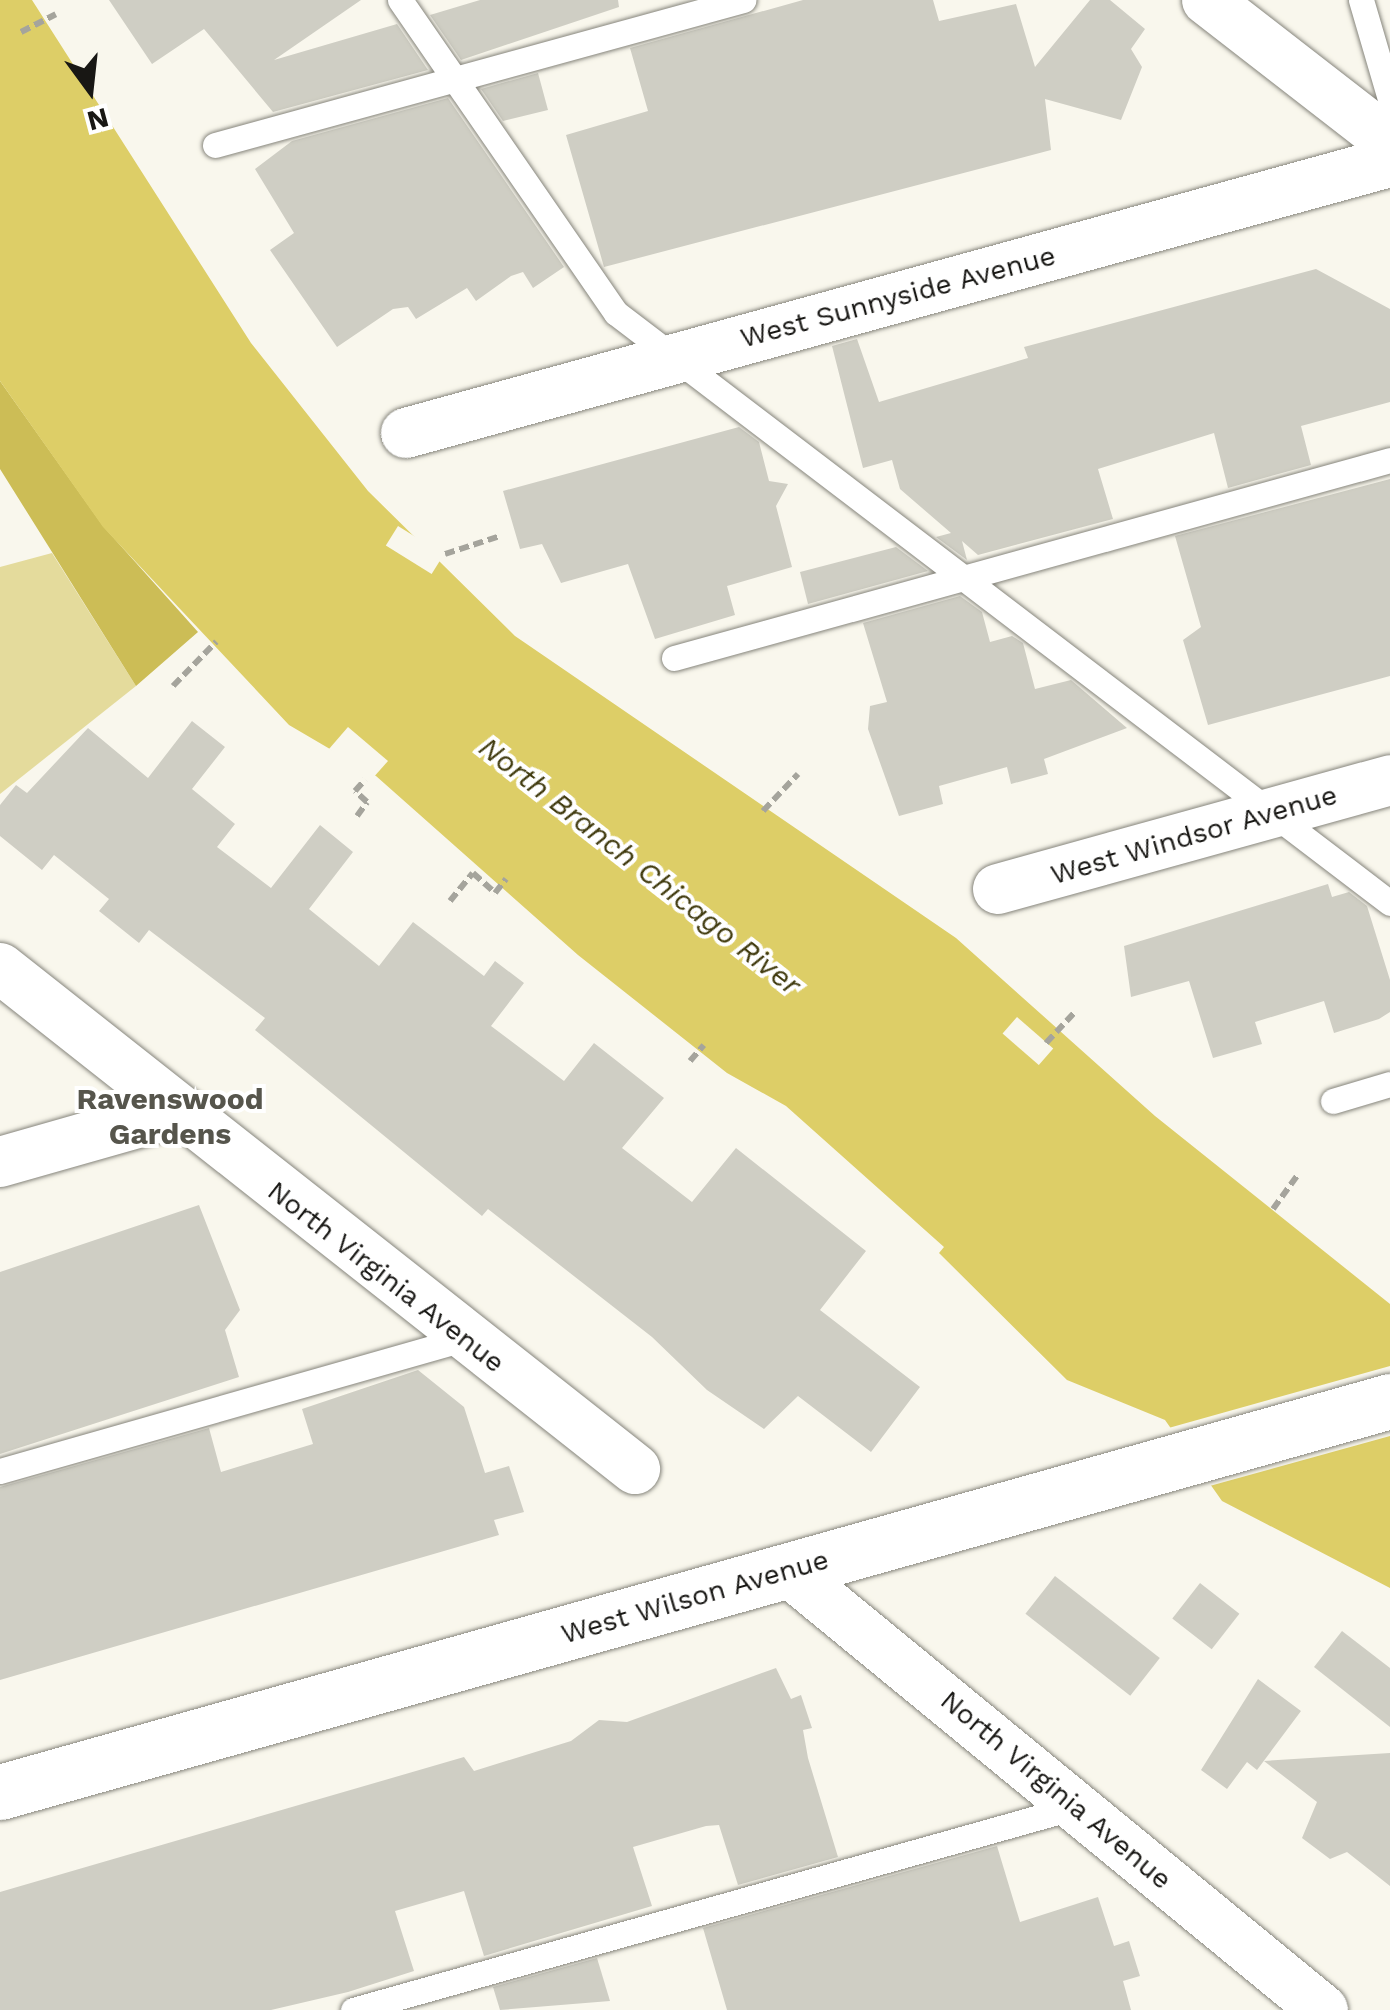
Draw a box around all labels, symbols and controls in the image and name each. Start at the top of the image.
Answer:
north arrow [40,40,140,140]
text: N [84,101,112,138]
street label: West Sunnyside Avenue [736,239,1060,355]
water label: North Branch Chicago River [472,729,808,1003]
street label: West Windsor Avenue [1046,778,1342,892]
district label: Ravenswood Gardens [77,1081,263,1152]
street label: North Virginia Avenue [260,1173,512,1381]
street label: West Wilson Avenue [556,1542,834,1652]
street label: North Virginia Avenue [933,1683,1179,1897]

